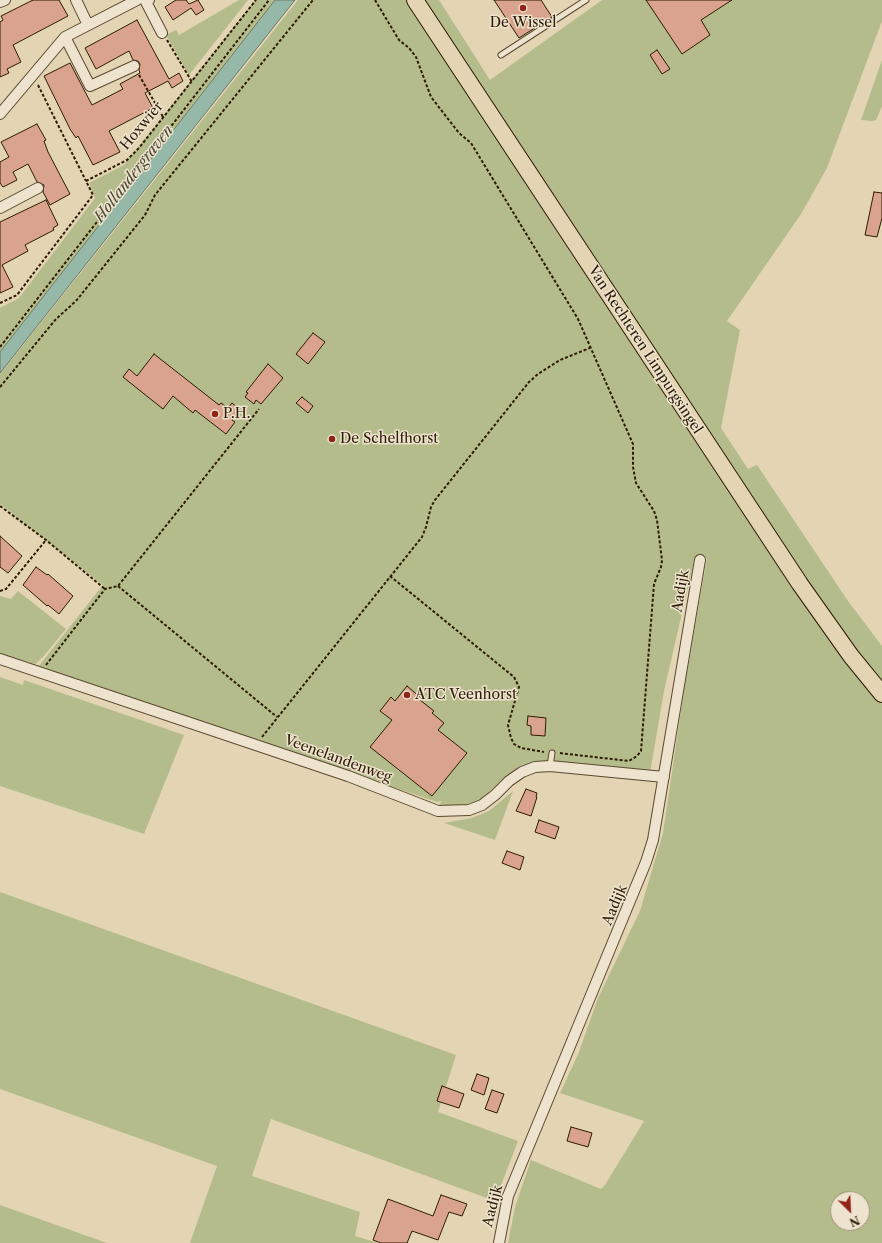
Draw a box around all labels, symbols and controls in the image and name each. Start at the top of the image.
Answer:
marker: De Wissel [518,3,528,13]
place label: De Wissel [490,15,556,31]
street label: Hoxwier [117,99,167,153]
water label: Hollandergraven [91,122,177,226]
street label: Van Rechteren Limpurgsingel [584,263,706,437]
place label: P.H. [223,406,250,422]
marker: P.H. [210,409,220,419]
place label: De Schelfhorst [340,431,438,447]
marker: De Schelfhorst [327,434,337,444]
street label: Aadijk [669,569,693,613]
place label: ATC Veenhorst [415,687,517,703]
marker: ATC Veenhorst [402,690,412,700]
street label: Veenelandenweg [282,732,394,786]
street label: Aadijk [599,882,631,928]
street label: Aadijk [479,1183,507,1229]
north arrow [830,1191,870,1231]
text: N [847,1213,862,1229]

